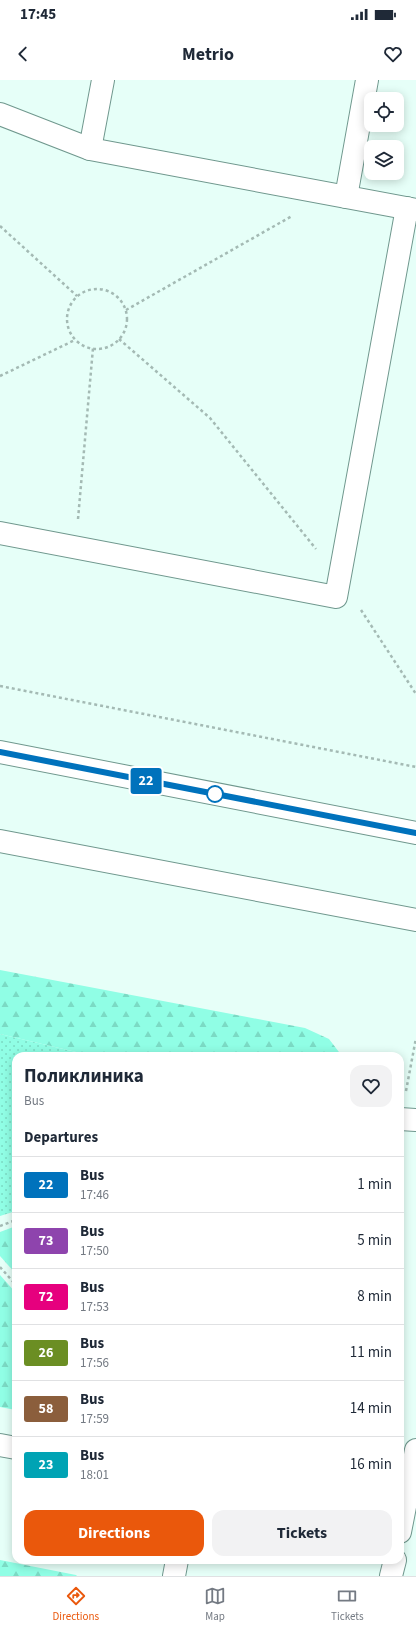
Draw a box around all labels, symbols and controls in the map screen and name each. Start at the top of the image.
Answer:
text: 17:45 [20,4,56,25]
text: Metrio [182,42,234,67]
icon: back [12,43,34,65]
icon: heart [382,43,404,65]
map controls [364,92,404,180]
button: locate [364,92,404,132]
button: layers [364,140,404,180]
line badge: 22 [128,768,164,794]
text: 22 [139,771,153,791]
unlabelled marker [206,785,224,803]
text: Поликлиника [24,1063,144,1090]
button: heart [350,1065,392,1107]
text: Bus [24,1092,44,1110]
text: Departures [24,1127,98,1148]
text: Bus [80,1165,104,1186]
text: 1 min [357,1174,392,1195]
text: 22 [39,1175,53,1195]
text: 17:46 [80,1186,109,1204]
text: Bus [80,1221,104,1242]
text: 5 min [357,1230,392,1251]
text: 73 [39,1231,53,1251]
text: 17:50 [80,1242,109,1260]
text: Bus [80,1277,104,1298]
text: 8 min [357,1286,392,1307]
text: 72 [39,1287,53,1307]
text: 17:53 [80,1298,109,1316]
text: Bus [80,1333,104,1354]
text: 11 min [350,1342,392,1363]
text: 26 [39,1343,53,1363]
text: 17:56 [80,1354,109,1372]
text: Bus [80,1389,104,1410]
text: 14 min [350,1398,392,1419]
text: 58 [39,1399,53,1419]
text: 17:59 [80,1410,109,1428]
text: Bus [80,1445,104,1466]
text: 16 min [350,1454,392,1475]
text: 23 [39,1455,53,1475]
text: 18:01 [80,1466,109,1484]
button: Directions [24,1510,204,1556]
button: Tickets [212,1510,392,1556]
tab: Directions [53,1585,99,1624]
tab: Map [204,1585,226,1624]
tab: Tickets [331,1585,364,1624]

